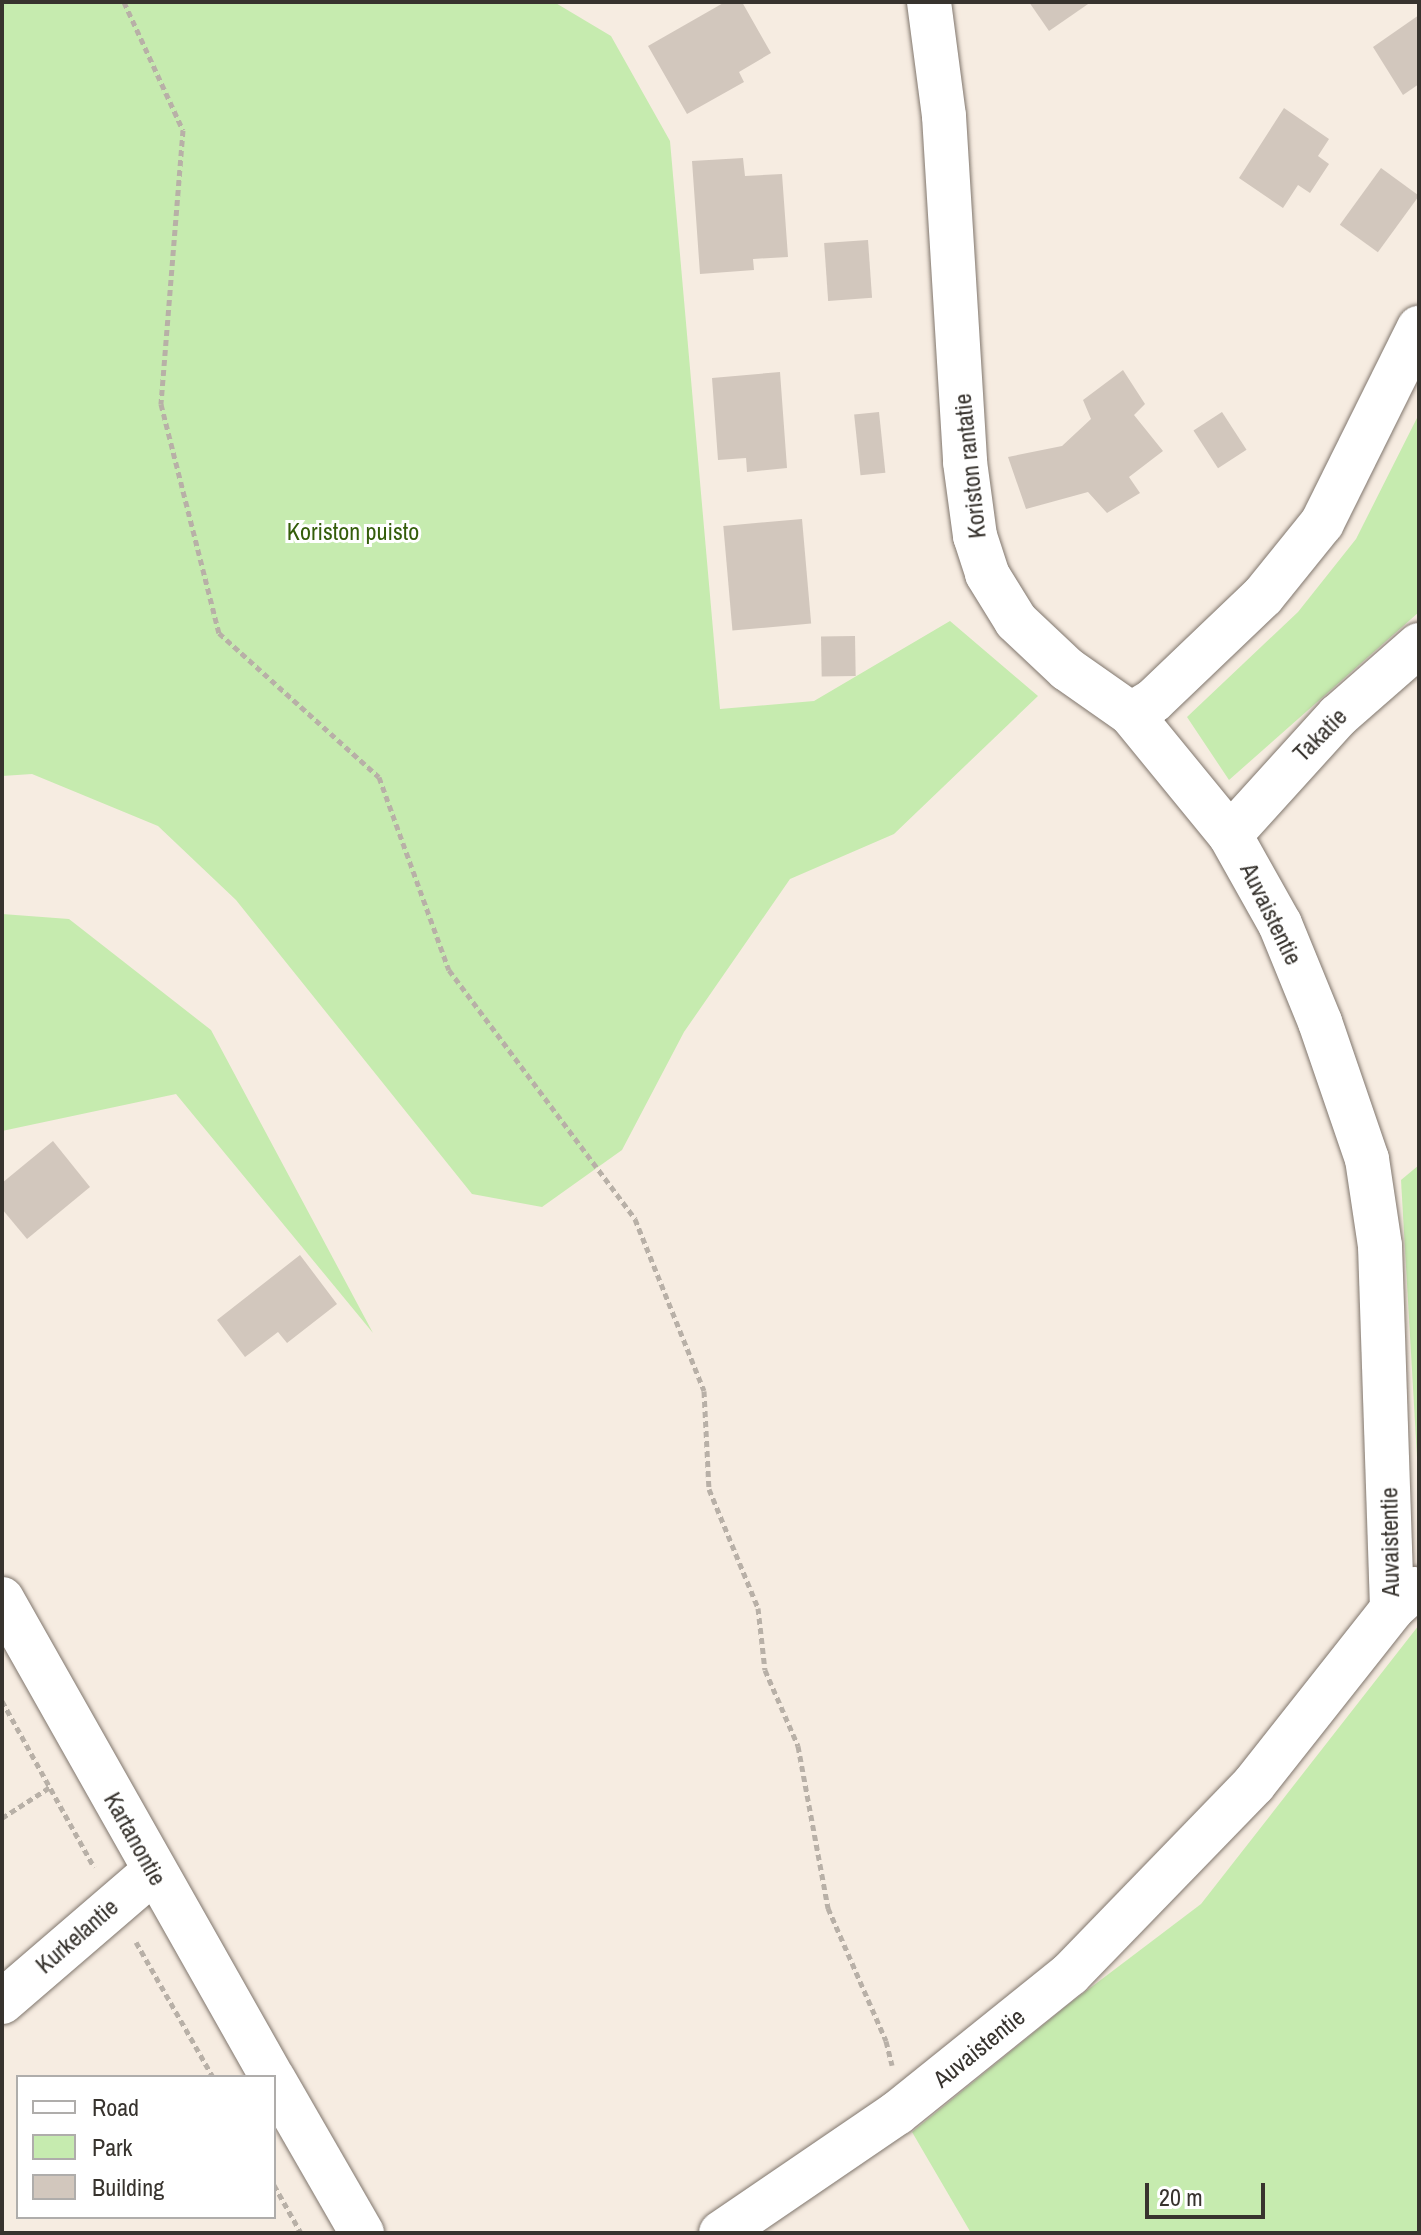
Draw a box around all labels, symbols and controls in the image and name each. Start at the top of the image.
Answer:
street label: Koriston rantatie [948,392,992,540]
park label: Koriston puisto [287,518,419,546]
street label: Takatie [1287,702,1353,768]
street label: Auvaistentie [1234,859,1308,969]
street label: Auvaistentie [1375,1487,1405,1597]
street label: Kartanontie [98,1788,172,1890]
street label: Kurkelantie [30,1892,124,1980]
street label: Auvaistentie [927,2002,1031,2094]
legend [16,2075,276,2219]
text: Road [92,2091,139,2123]
text: Park [92,2131,132,2163]
scale bar [1149,2167,1269,2217]
text: Building [92,2171,164,2203]
text: 20 m [1159,2181,1203,2213]

